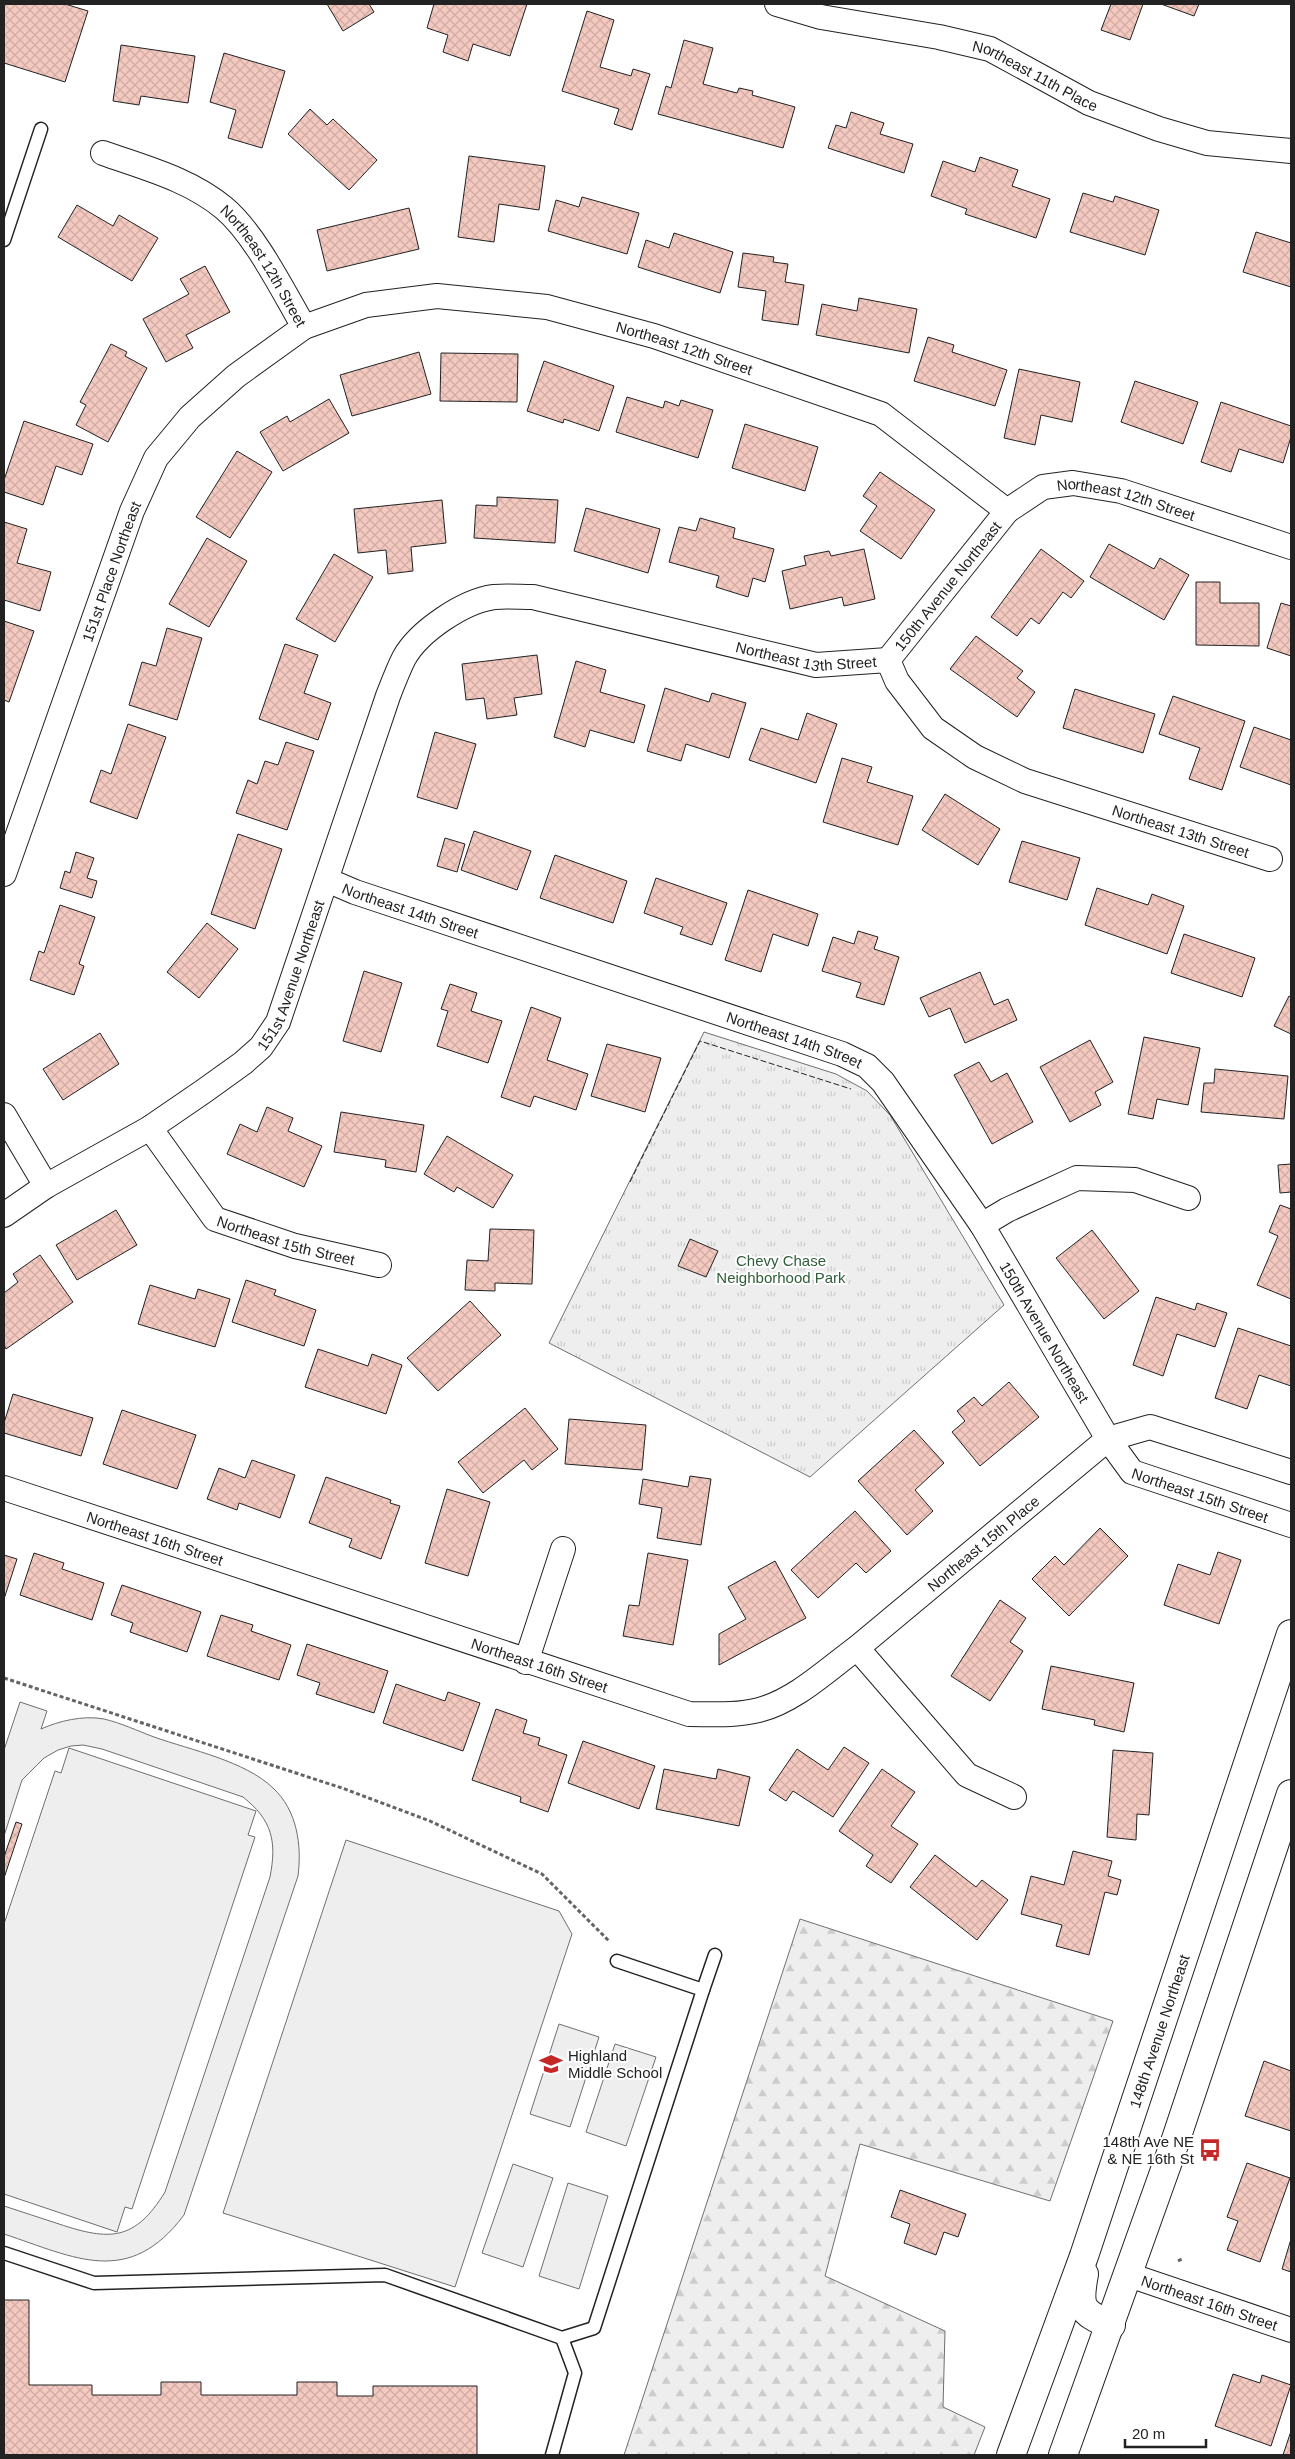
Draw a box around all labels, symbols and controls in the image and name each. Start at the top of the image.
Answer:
street label: Northeast 11th Place [971,37,1100,114]
street label: Northeast 12th Street [217,201,311,330]
street label: Northeast 12th Street [614,318,756,378]
street label: Northeast 12th Street [1056,474,1198,524]
street label: 151st Place Northeast [78,498,144,644]
street label: 150th Avenue Northeast [890,517,1005,654]
street label: Northeast 13th Street [734,638,878,674]
street label: Northeast 13th Street [1110,801,1252,861]
street label: Northeast 14th Street [340,879,482,941]
street label: 151st Avenue Northeast [253,897,327,1053]
street label: Northeast 14th Street [724,1008,866,1071]
street label: Northeast 15th Street [215,1212,357,1268]
park label: Chevy Chase Neighborhood Park [716,1252,846,1286]
street label: 150th Avenue Northeast [997,1258,1093,1406]
street label: Northeast 15th Street [1130,1464,1271,1526]
street label: Northeast 15th Place [924,1492,1042,1594]
street label: Northeast 16th Street [85,1507,226,1568]
street label: Northeast 16th Street [469,1634,611,1695]
street label: 148th Avenue Northeast [1125,1951,1193,2110]
place label: Highland Middle School [568,2047,662,2081]
school or university icon: Highland Middle School [538,2051,564,2077]
place label: 148th Ave NE & NE 16th St [1103,2133,1195,2167]
bus stop icon: 148th Ave NE & NE 16th St [1197,2137,1223,2163]
street label: Northeast 16th Street [1139,2271,1281,2334]
scale bar [1125,2416,1206,2448]
text: 20 m [1132,2425,1165,2442]

